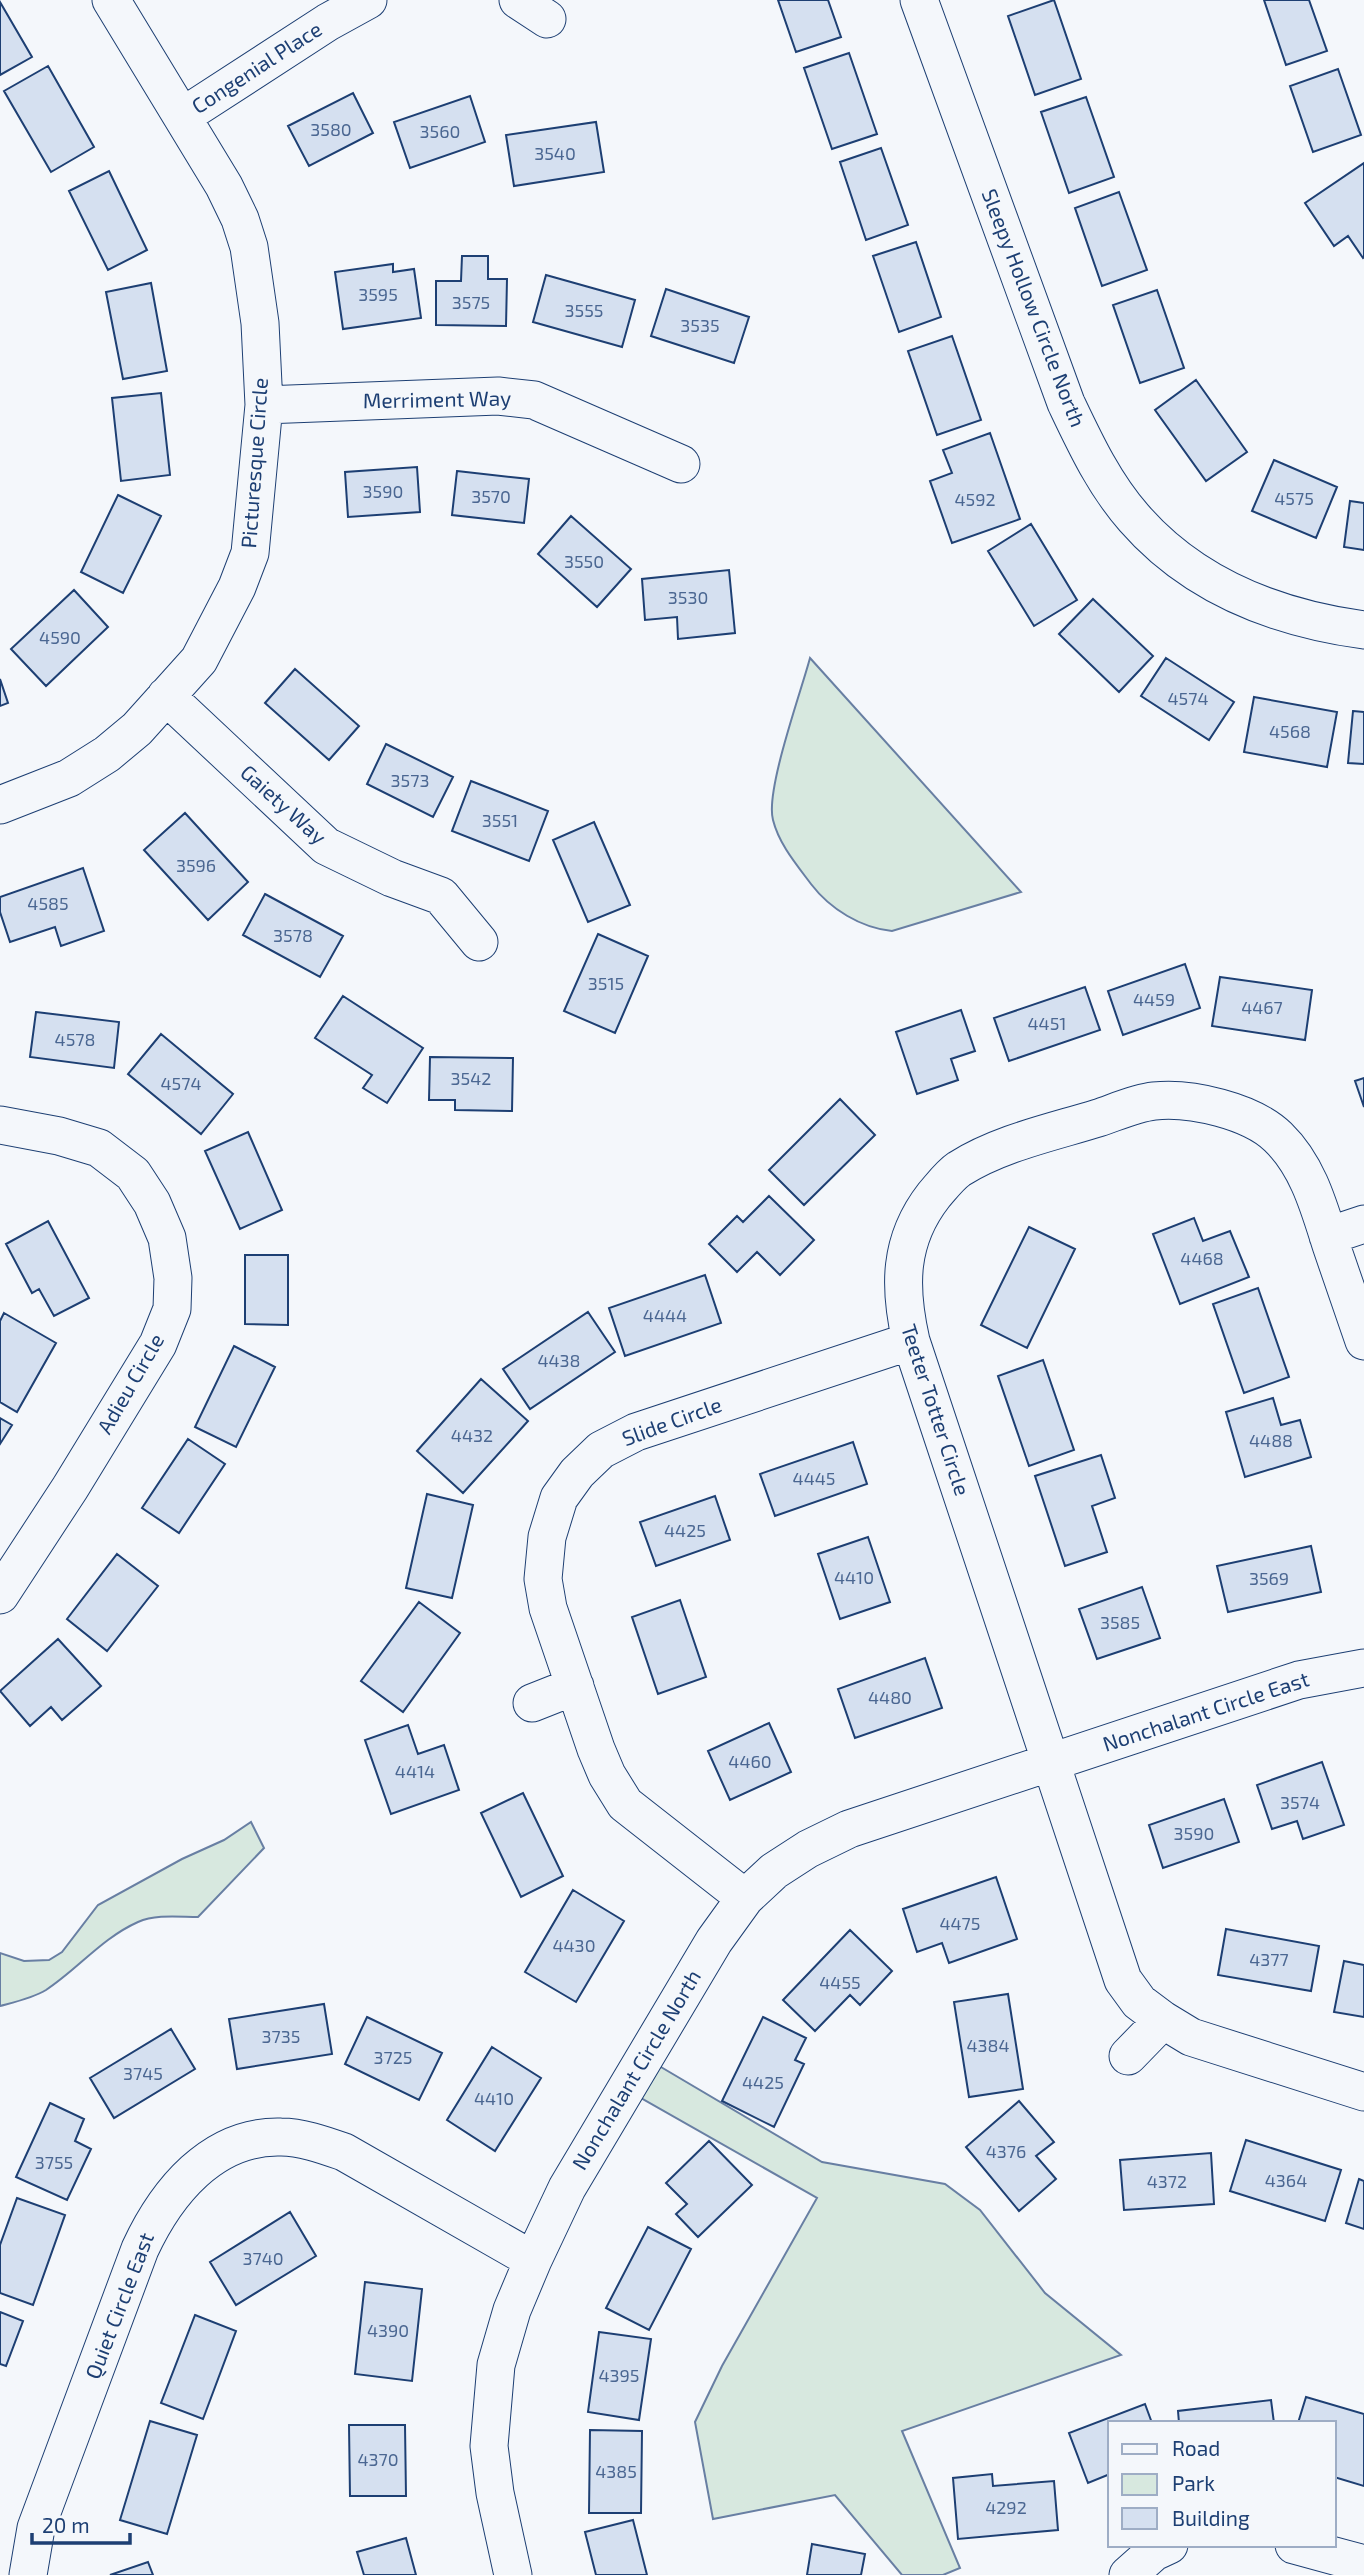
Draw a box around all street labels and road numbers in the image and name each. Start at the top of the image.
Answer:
street label: Congenial Place [187,15,326,118]
street label: Sleepy Hollow Circle North [977,185,1091,430]
street label: Picturesque Circle [235,377,272,549]
street label: Merriment Way [363,385,511,412]
street label: Gaiety Way [236,759,332,849]
street label: Teeter Totter Circle [897,1321,976,1498]
street label: Adieu Circle [91,1329,168,1438]
street label: Slide Circle [618,1391,725,1450]
street label: Nonchalant Circle East [1099,1665,1312,1756]
street label: Nonchalant Circle North [566,1965,705,2174]
street label: Quiet Circle East [79,2229,159,2383]

